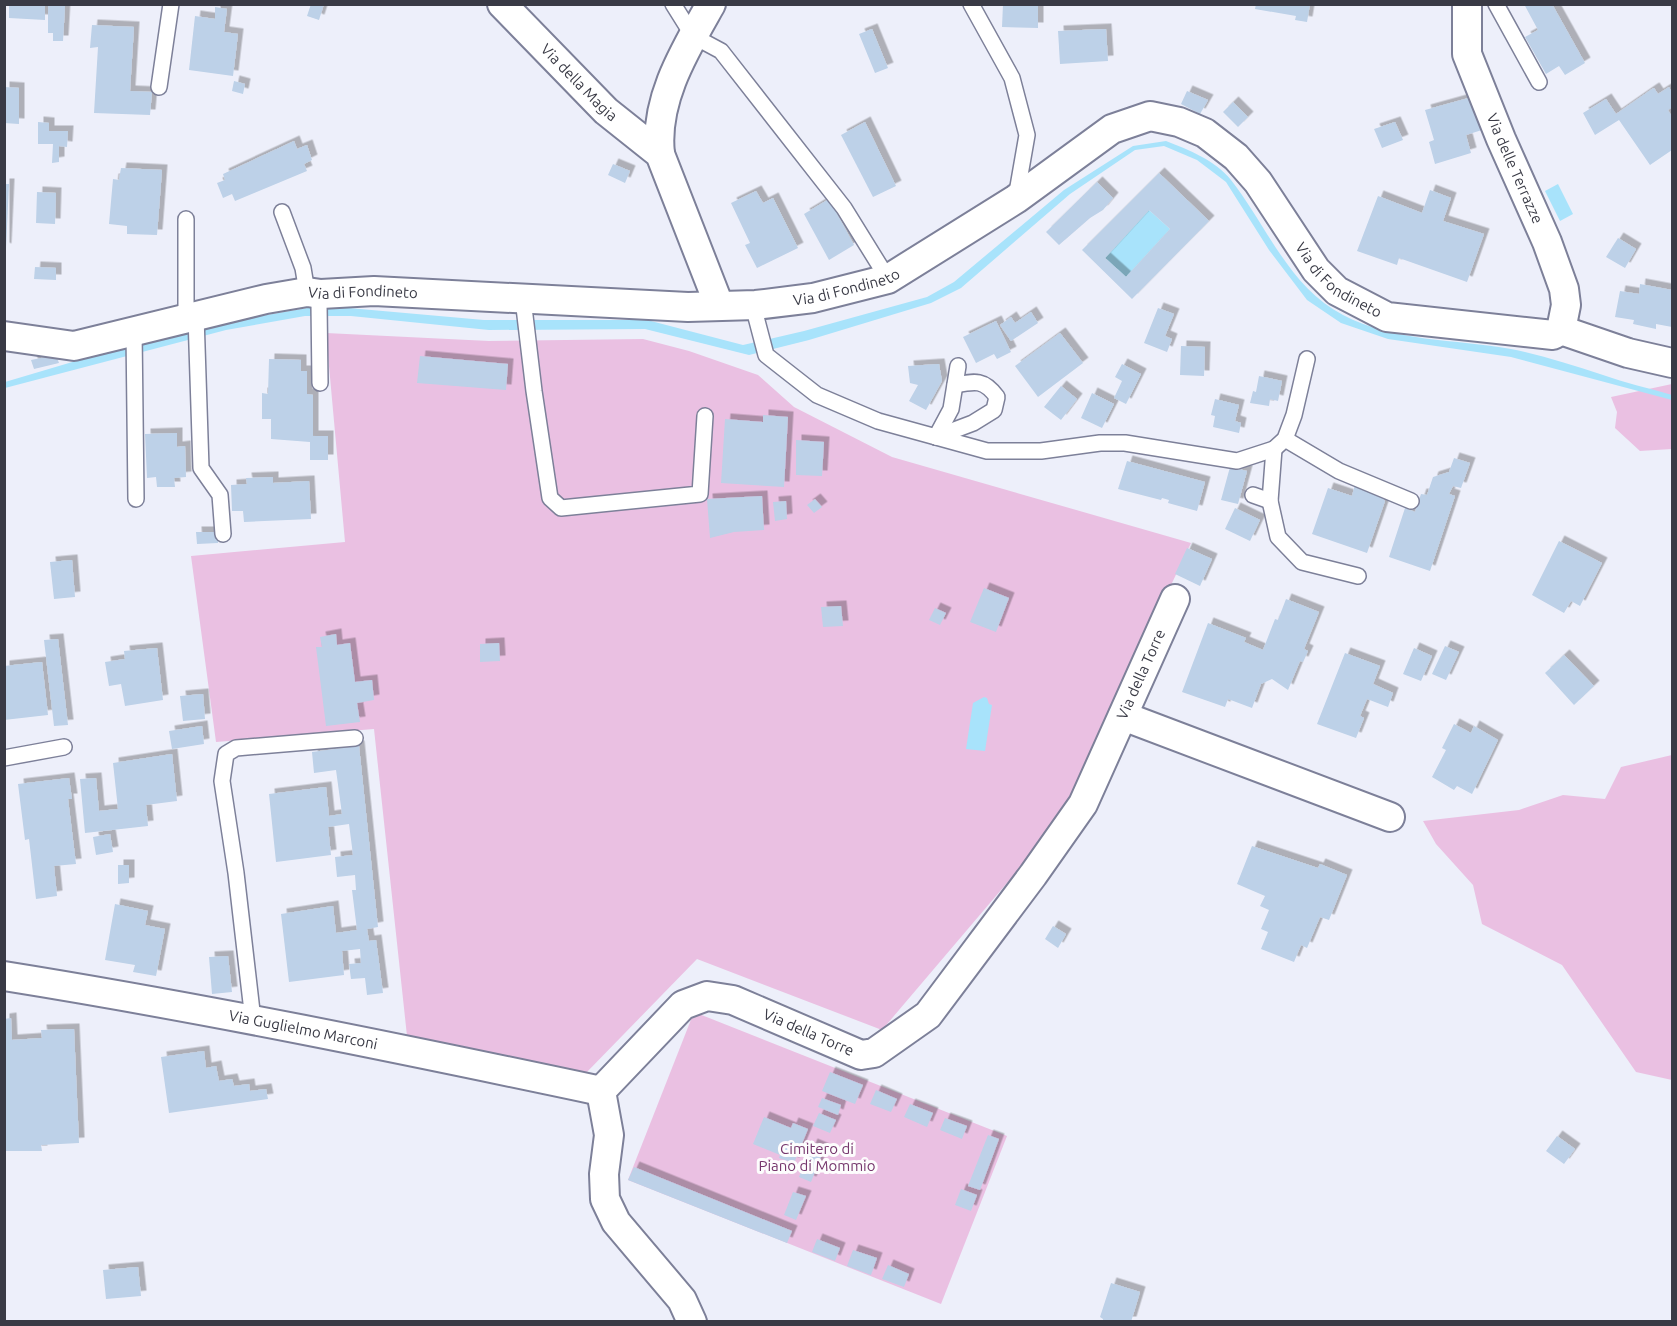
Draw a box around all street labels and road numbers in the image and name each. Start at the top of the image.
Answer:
street label: Via della Magia [537,40,621,125]
street label: Via delle Terrazze [1484,111,1547,226]
street label: Via di Fondineto [1292,239,1385,321]
street label: Via di Fondineto [792,265,903,308]
street label: Via di Fondineto [307,282,418,302]
street label: Via della Torre [1113,627,1168,722]
street label: Via della Torre [761,1005,857,1059]
street label: Via Guglielmo Marconi [227,1007,379,1052]

